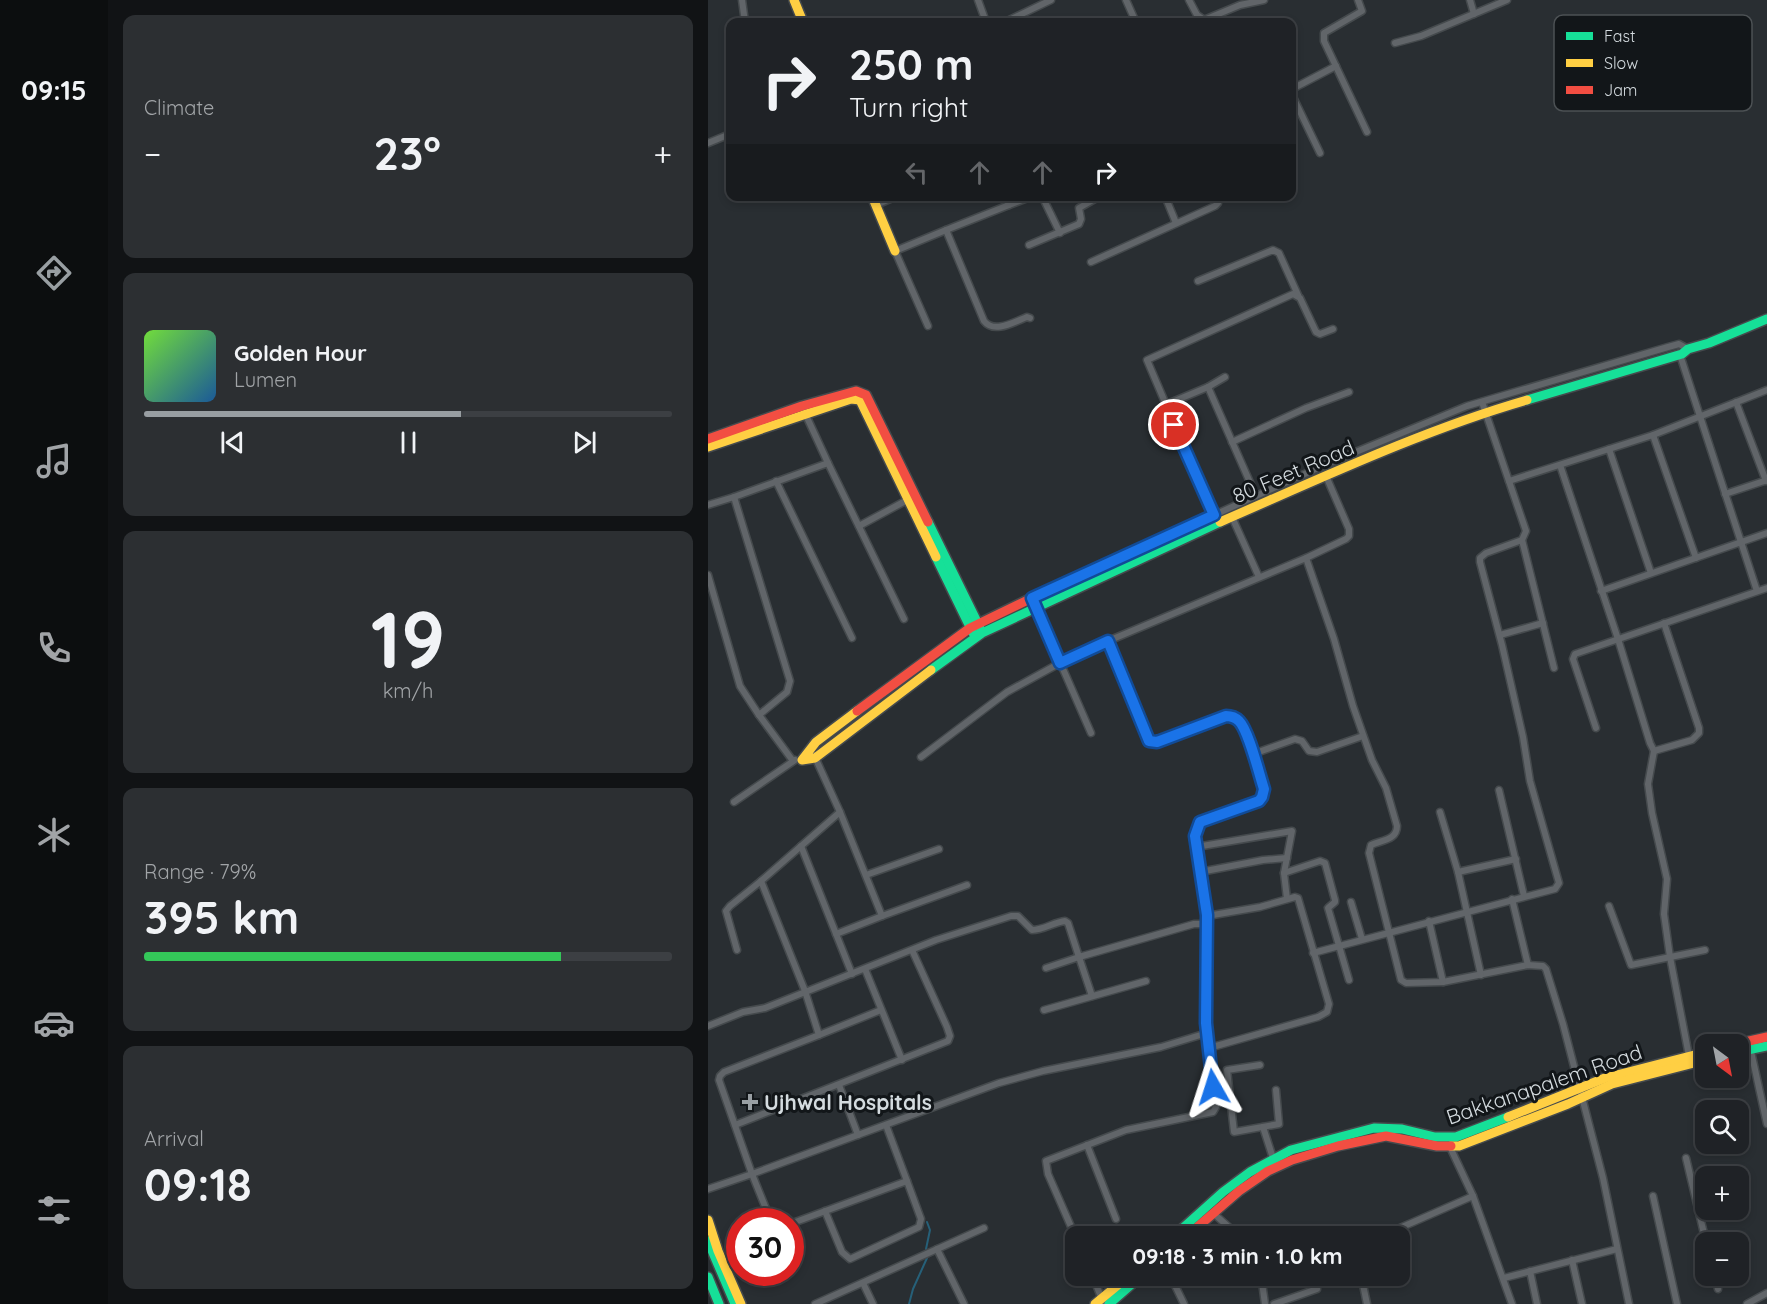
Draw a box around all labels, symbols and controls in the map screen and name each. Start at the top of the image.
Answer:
legend [1554,15,1752,111]
text: Fast [1604,26,1635,46]
text: 250 m [849,38,973,91]
icon: right [750,42,828,120]
text: Slow [1604,53,1638,73]
text: 09:15 [21,73,87,107]
text: Jam [1604,80,1637,100]
text: Turn right [849,90,968,124]
text: Climate [144,95,214,120]
text: 23° [374,125,441,181]
text: − [144,133,161,174]
text: + [653,133,672,174]
icon: left [900,156,933,189]
icon: ahead [963,156,996,189]
icon: ahead [1026,156,1059,189]
icon: right [1089,156,1122,189]
icon: directions [33,252,75,294]
text: Golden Hour [234,339,367,367]
text: Lumen [234,367,297,392]
pin [1148,399,1199,450]
icon: arrive [1157,408,1190,441]
icon: previous [216,426,249,459]
icon: pause [392,426,425,459]
icon: next [568,426,601,459]
street label: 80 Feet Road [1228,434,1358,508]
icon: music [33,440,75,482]
text: 19 [371,590,445,688]
icon: phone [33,627,75,669]
text: km/h [383,678,433,703]
icon: climate [33,814,75,856]
text: Range · 79% [144,859,256,884]
text: 395 km [144,889,299,945]
icon: car [33,1002,75,1044]
north arrow [1695,1034,1749,1088]
map controls [1695,1034,1749,1286]
street label: Bakkanapalem Road [1443,1038,1645,1130]
position arrow [1181,1055,1245,1119]
place label: Ujhwal Hospitals [764,1089,932,1115]
marker: Ujhwal Hospitals [741,1093,759,1111]
button: search [1695,1100,1749,1154]
text: Arrival [144,1126,204,1151]
text: 09:18 [144,1156,252,1212]
button: + [1695,1166,1749,1220]
icon: filters [33,1189,75,1231]
speed limit sign: 30 [726,1208,804,1286]
button: − [1695,1232,1749,1286]
text: 09:18 · 3 min · 1.0 km [1132,1242,1343,1270]

